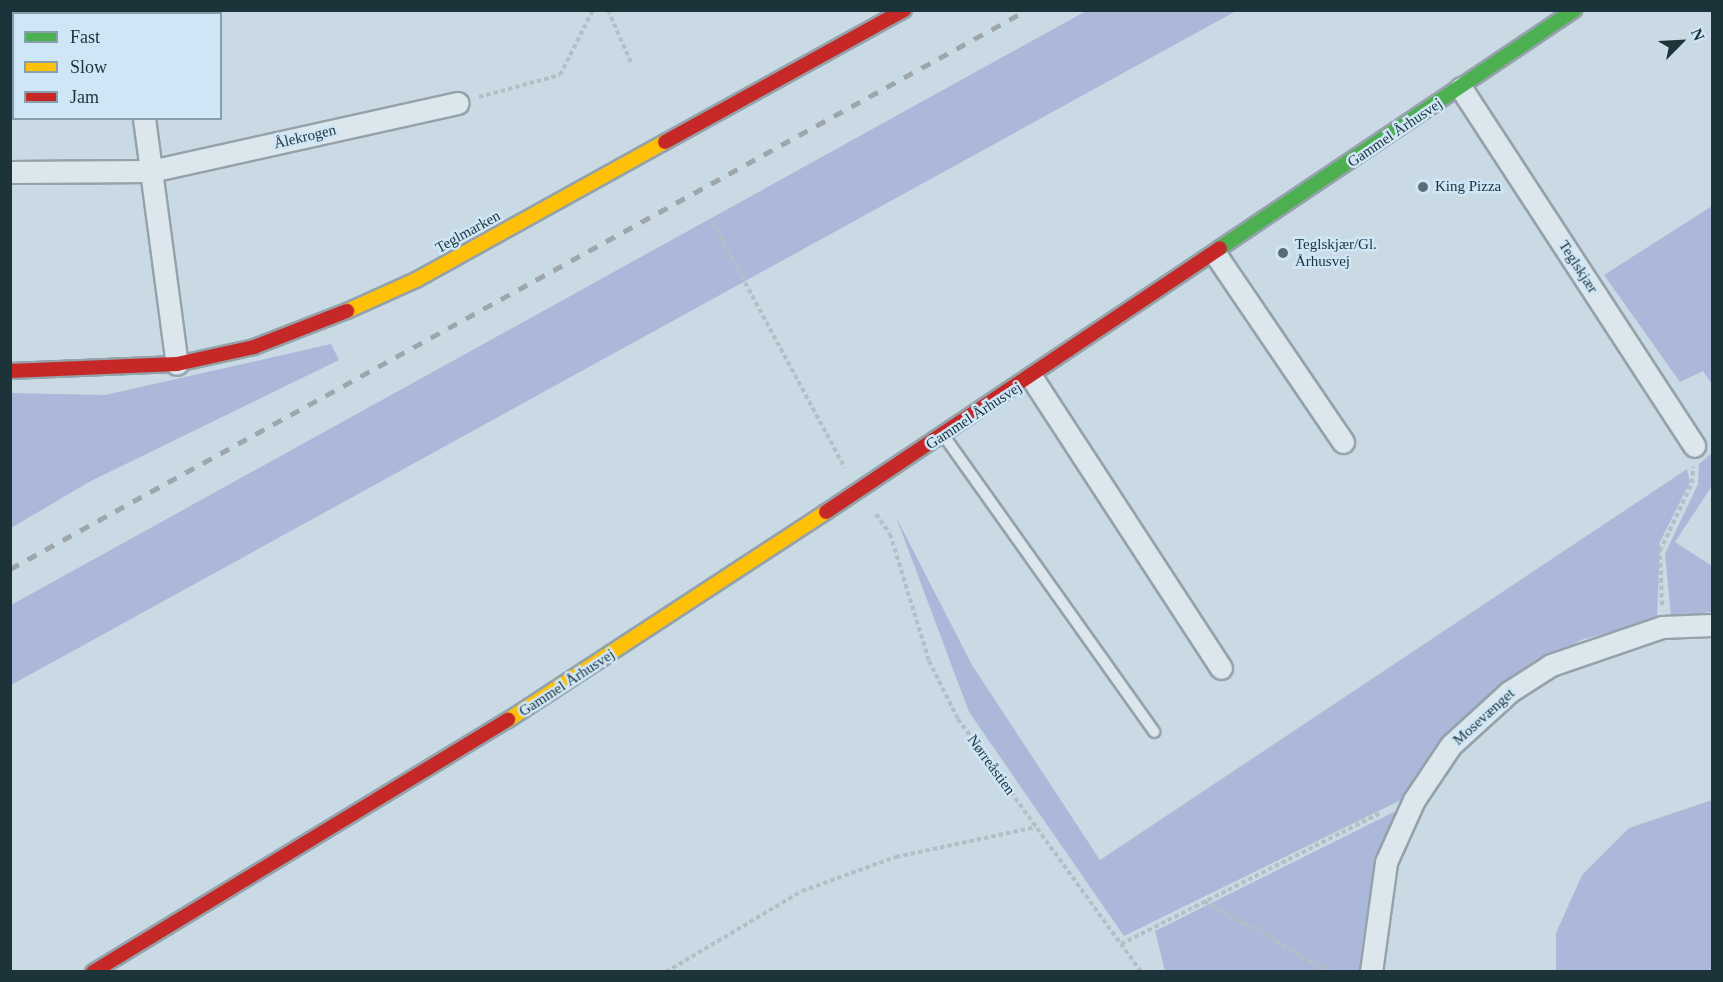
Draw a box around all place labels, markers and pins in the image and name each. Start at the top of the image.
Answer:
place label: King Pizza [1435,178,1501,196]
marker: King Pizza [1416,180,1430,194]
place label: Teglskjær/Gl. Århusvej [1295,235,1377,270]
marker: Teglskjær/Gl. Århusvej [1276,246,1290,260]

